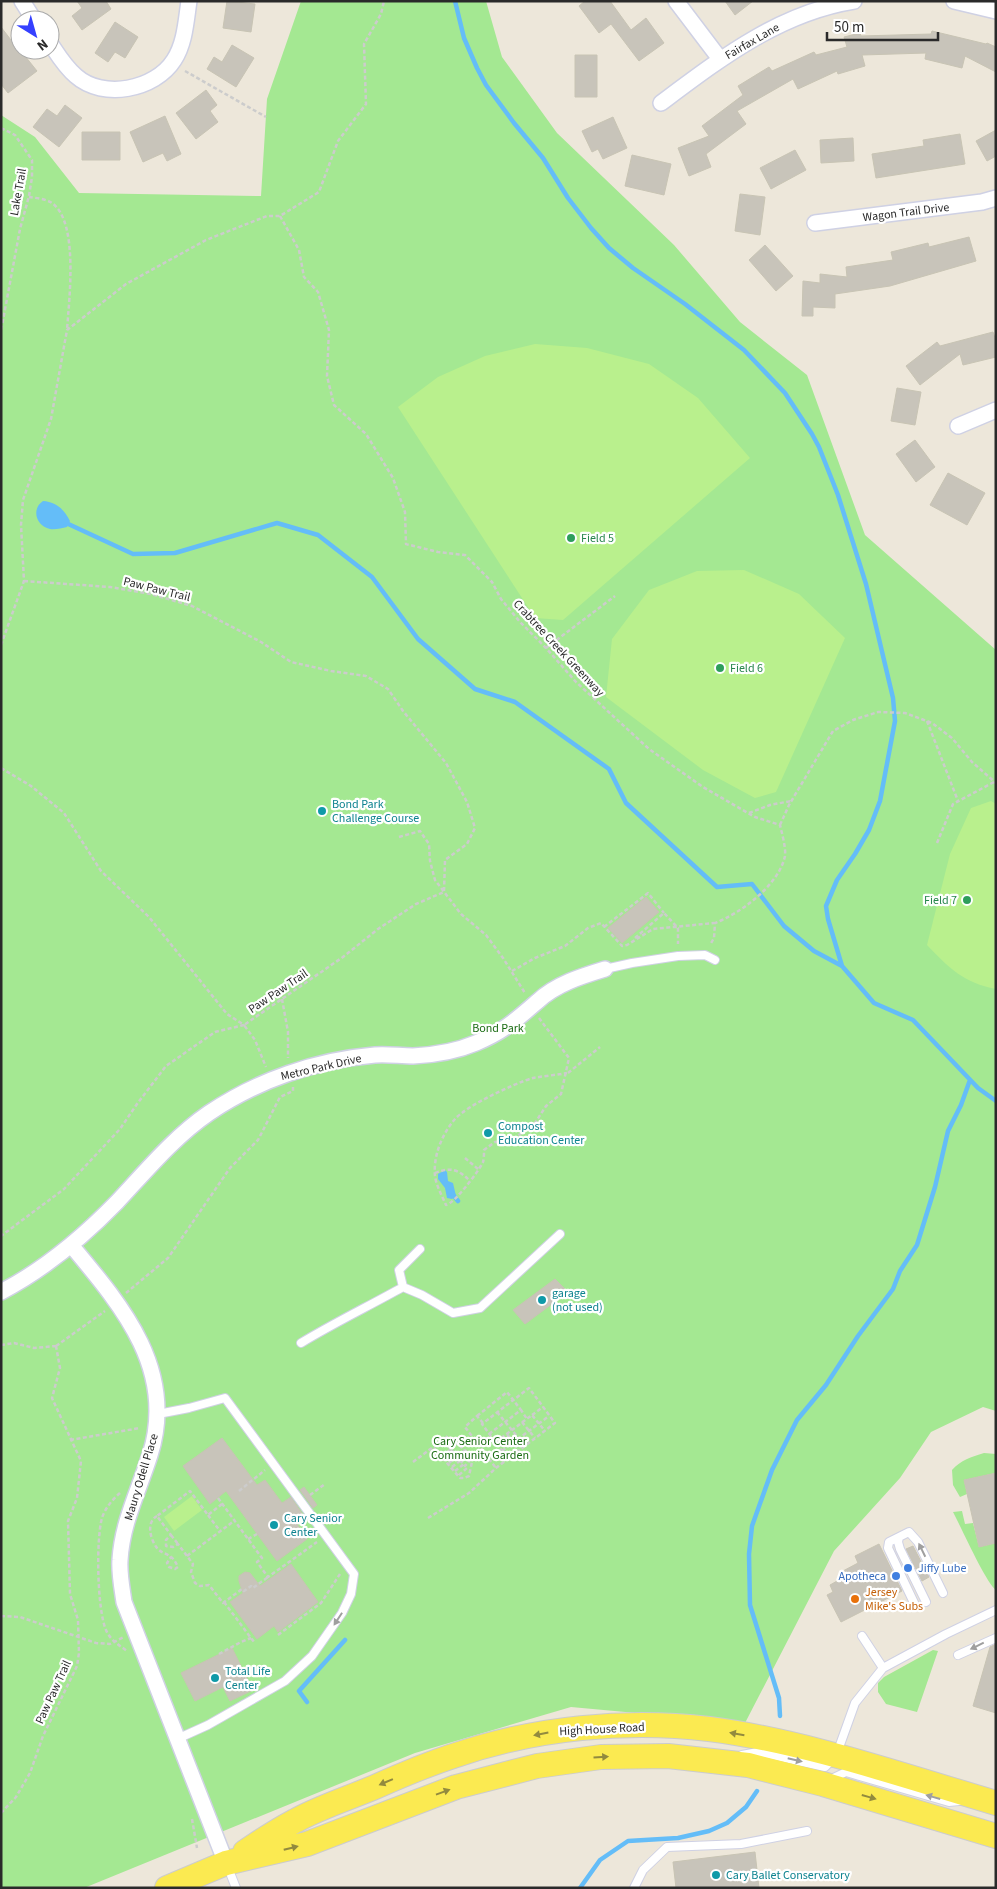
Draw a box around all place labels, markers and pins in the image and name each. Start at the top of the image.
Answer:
place label: Field 5 [581,530,614,547]
marker: Field 5 [565,532,577,544]
place label: Field 6 [730,660,763,677]
marker: Field 6 [714,662,726,674]
place label: Bond Park Challenge Course [332,796,419,827]
marker: Bond Park Challenge Course [316,805,328,817]
place label: Field 7 [924,892,957,909]
marker: Field 7 [961,894,973,906]
place label: Compost Education Center [498,1118,585,1149]
marker: Compost Education Center [482,1127,494,1139]
place label: garage (not used) [552,1285,603,1316]
marker: garage (not used) [536,1294,548,1306]
place label: Cary Senior Center [284,1510,343,1541]
marker: Cary Senior Center [268,1519,280,1531]
place label: Jiffy Lube [918,1560,967,1577]
marker: Jiffy Lube [902,1562,914,1574]
place label: Apotheca [839,1568,886,1585]
marker: Apotheca [890,1570,902,1582]
place label: Jersey Mike's Subs [865,1584,923,1615]
marker: Jersey Mike's Subs [849,1593,861,1605]
place label: Total Life Center [225,1663,270,1694]
marker: Total Life Center [209,1672,221,1684]
place label: Cary Ballet Conservatory [726,1867,850,1884]
marker: Cary Ballet Conservatory [710,1869,722,1881]

